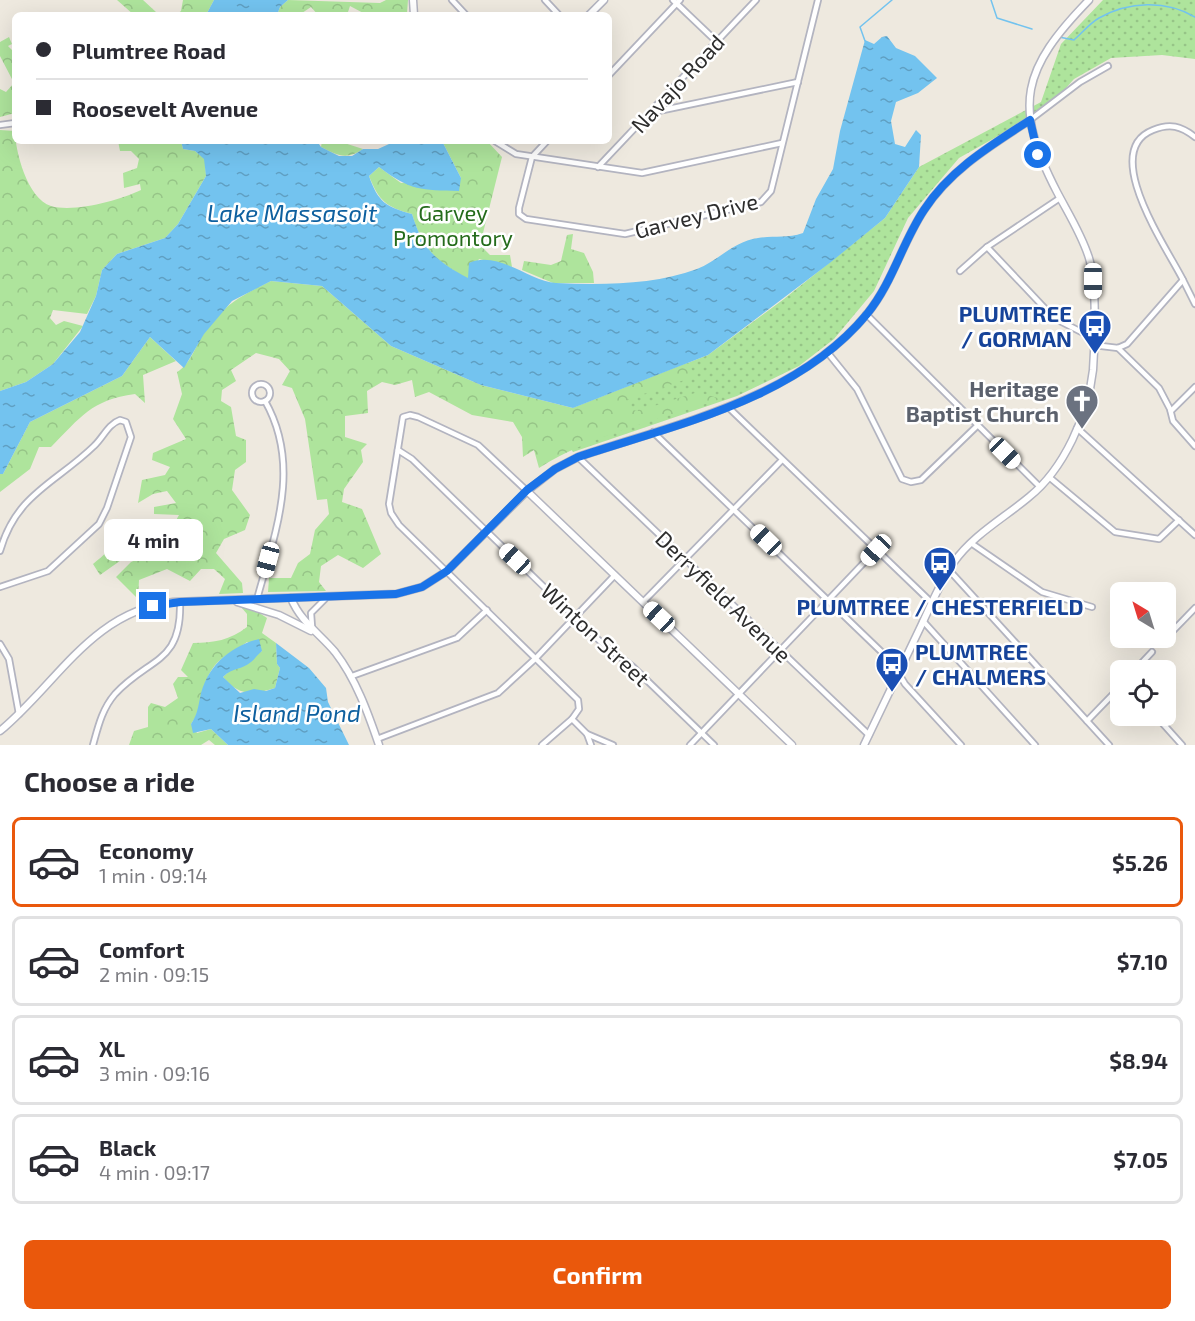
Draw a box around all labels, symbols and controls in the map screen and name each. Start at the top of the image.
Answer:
street label: Navajo Road [625,28,730,138]
text: Plumtree Road [72,37,226,63]
text: Roosevelt Avenue [72,95,258,121]
route start [1024,141,1051,168]
street label: Garvey Drive [632,187,760,243]
water label: Lake Massasoit [207,198,378,227]
park label: Garvey Promontory [393,199,513,250]
car [1084,263,1102,299]
place label: PLUMTREE / GORMAN [959,300,1072,351]
bus stop icon: PLUMTREE / GORMAN [1077,308,1113,355]
place label: Heritage Baptist Church [906,375,1059,426]
church icon: Heritage Baptist Church [1064,383,1100,430]
car [986,434,1024,472]
callout: 4 min [104,519,202,561]
car [747,521,785,559]
street label: Derryfield Avenue [651,525,797,667]
text: 4 min [127,528,180,552]
car [857,531,895,569]
car [255,540,281,580]
car [496,540,534,578]
bus stop icon: PLUMTREE / CHESTERFIELD [922,545,958,592]
street label: Winton Street [536,577,656,691]
north arrow [1110,582,1176,648]
map controls [1110,582,1176,726]
route end [139,592,166,619]
place label: PLUMTREE / CHESTERFIELD [796,593,1084,619]
car [640,598,678,636]
place label: PLUMTREE / CHALMERS [915,638,1046,689]
bus stop icon: PLUMTREE / CHALMERS [874,646,910,693]
button: locate [1110,660,1176,726]
water label: Island Pond [233,698,361,727]
text: Choose a ride [24,765,195,797]
icon: car [27,835,81,889]
text: Economy [99,837,194,863]
text: $5.26 [1112,849,1168,875]
text: 1 min · 09:14 [99,863,208,887]
icon: car [27,934,81,988]
text: Comfort [99,936,184,962]
text: $7.10 [1117,948,1168,974]
text: 2 min · 09:15 [99,962,209,986]
icon: car [27,1033,81,1087]
text: XL [99,1035,125,1061]
text: $8.94 [1109,1047,1168,1073]
text: 3 min · 09:16 [99,1061,210,1085]
icon: car [27,1132,81,1186]
text: Black [99,1134,156,1160]
text: $7.05 [1113,1146,1168,1172]
text: 4 min · 09:17 [99,1160,210,1184]
button: Confirm [24,1240,1171,1309]

